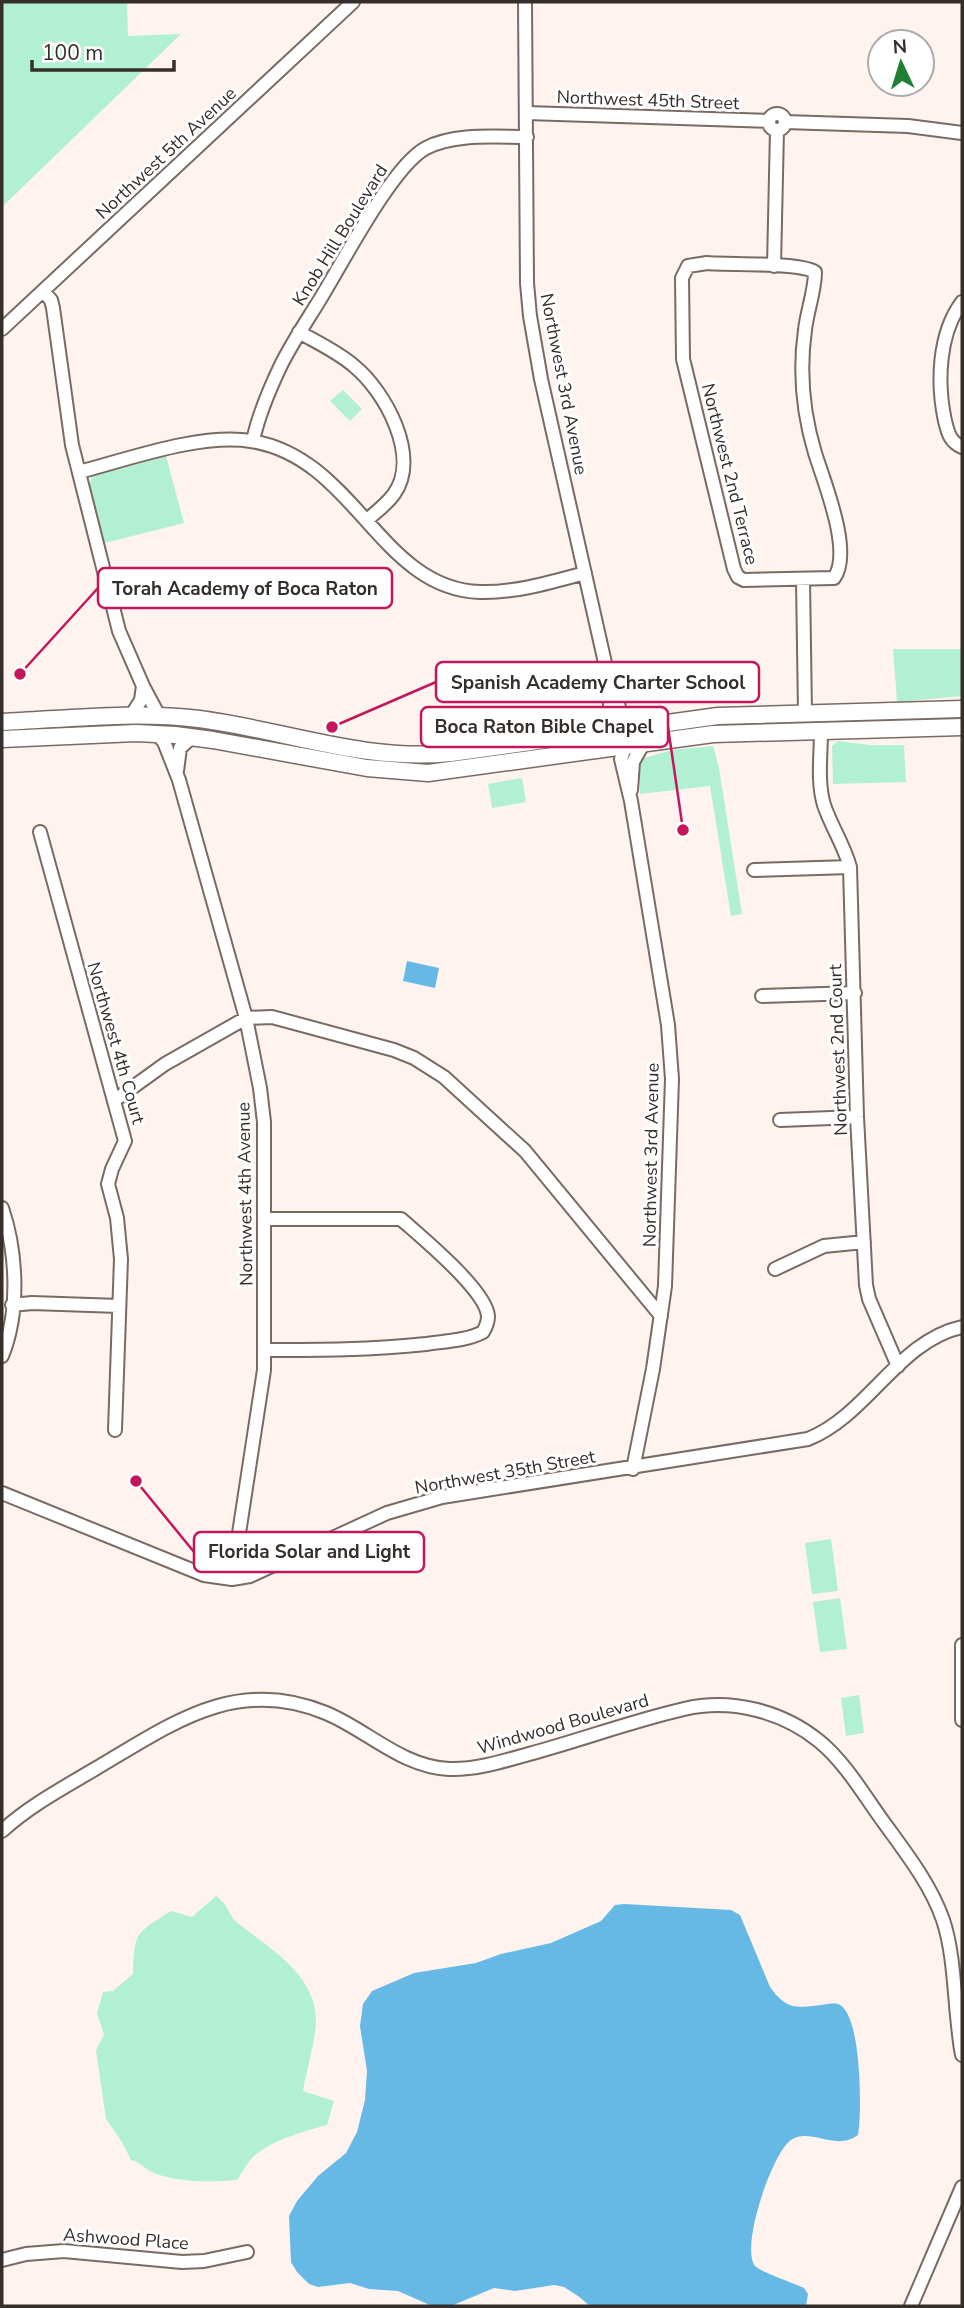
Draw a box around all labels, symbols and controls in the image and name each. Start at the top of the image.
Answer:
scale bar [32,28,173,72]
north arrow [866,28,936,98]
text: N [892,34,908,61]
text: 100 m [42,39,103,67]
street label: Northwest 5th Avenue [91,81,241,225]
street label: Northwest 45th Street [556,85,740,115]
street label: Knob Hill Boulevard [287,160,393,310]
street label: Northwest 3rd Avenue [535,291,593,477]
street label: Northwest 2nd Terrace [696,381,764,567]
callout: Torah Academy of Boca Raton [98,568,392,608]
text: Torah Academy of Boca Raton [112,576,378,602]
callout: Spanish Academy Charter School [436,662,759,702]
text: Spanish Academy Charter School [451,670,745,696]
callout: Boca Raton Bible Chapel [421,707,668,747]
text: Boca Raton Bible Chapel [434,714,654,740]
street label: Northwest 4th Court [81,959,151,1127]
street label: Northwest 2nd Court [823,963,853,1136]
street label: Northwest 3rd Avenue [637,1063,665,1247]
street label: Northwest 4th Avenue [231,1102,259,1286]
street label: Northwest 35th Street [413,1444,598,1500]
callout: Florida Solar and Light [194,1532,424,1572]
text: Florida Solar and Light [208,1539,411,1565]
street label: Windwood Boulevard [474,1688,652,1760]
street label: Ashwood Place [62,2223,190,2255]

